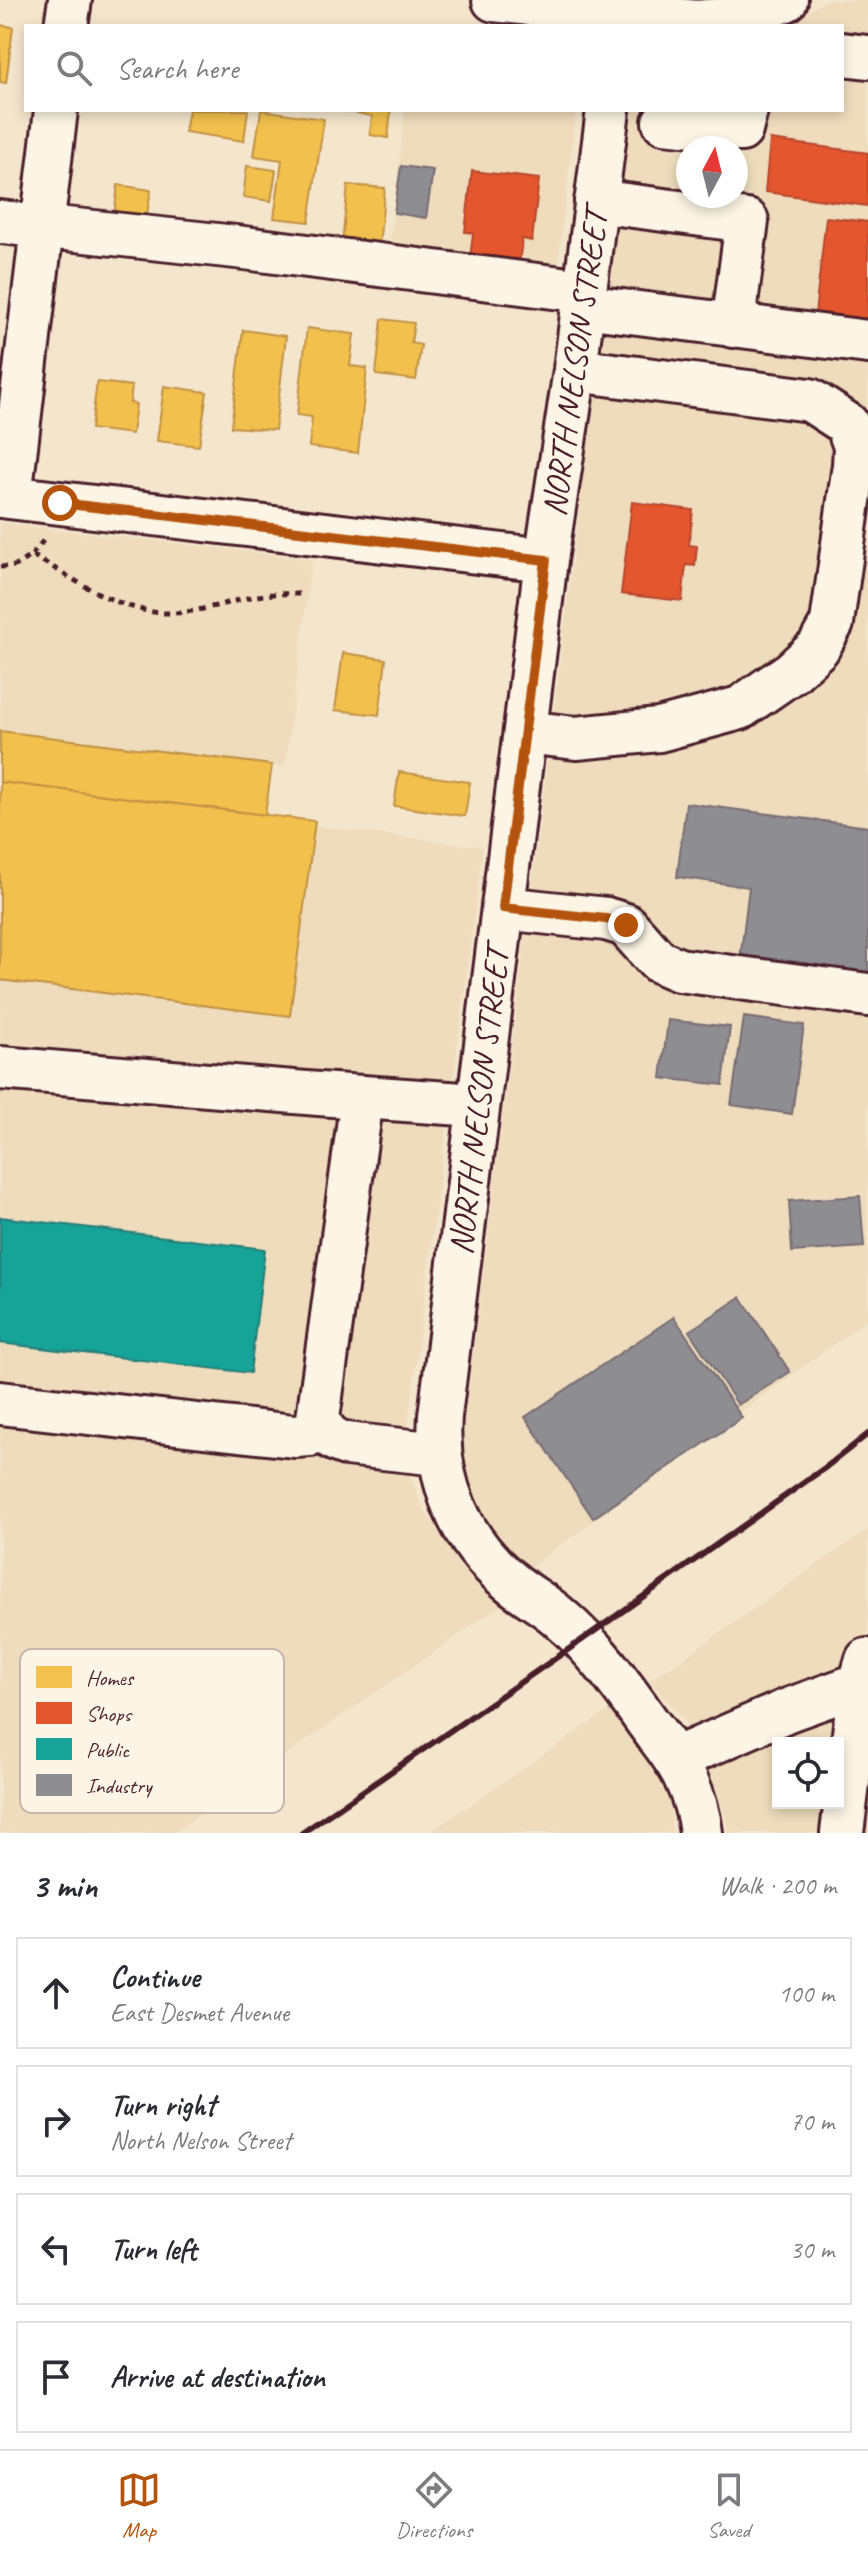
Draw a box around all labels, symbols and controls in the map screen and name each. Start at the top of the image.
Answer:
search box [24,24,844,112]
icon: search [52,46,96,90]
text: Search here [116,49,238,87]
north arrow [676,136,748,208]
street label: NORTH NELSON STREET [532,199,618,519]
route start [42,485,78,521]
route end [608,907,644,943]
street label: NORTH NELSON STREET [438,937,520,1257]
legend [20,1649,284,1813]
text: Homes [86,1664,135,1692]
text: Shops [86,1700,133,1728]
text: Public [86,1736,130,1764]
map controls [772,1737,844,1809]
button: locate [772,1737,844,1809]
text: Industry [86,1772,154,1800]
text: 3 min [32,1864,97,1907]
text: Walk · 200 m [719,1869,836,1902]
text: Continue [110,1958,200,1996]
icon: ahead [34,1971,78,2015]
text: 100 m [778,1977,834,2010]
text: East Desmet Avenue [110,1996,289,2029]
text: Turn right [110,2086,215,2124]
icon: right [34,2099,78,2143]
text: 70 m [790,2105,834,2138]
text: North Nelson Street [110,2124,291,2157]
icon: left [34,2227,78,2271]
text: Turn left [110,2230,197,2268]
text: 30 m [790,2233,834,2266]
icon: arrive [34,2355,78,2399]
text: Arrive at destination [110,2358,325,2396]
tab: Map [117,2468,161,2544]
tab: Directions [396,2468,472,2544]
tab: Saved [707,2468,751,2544]

